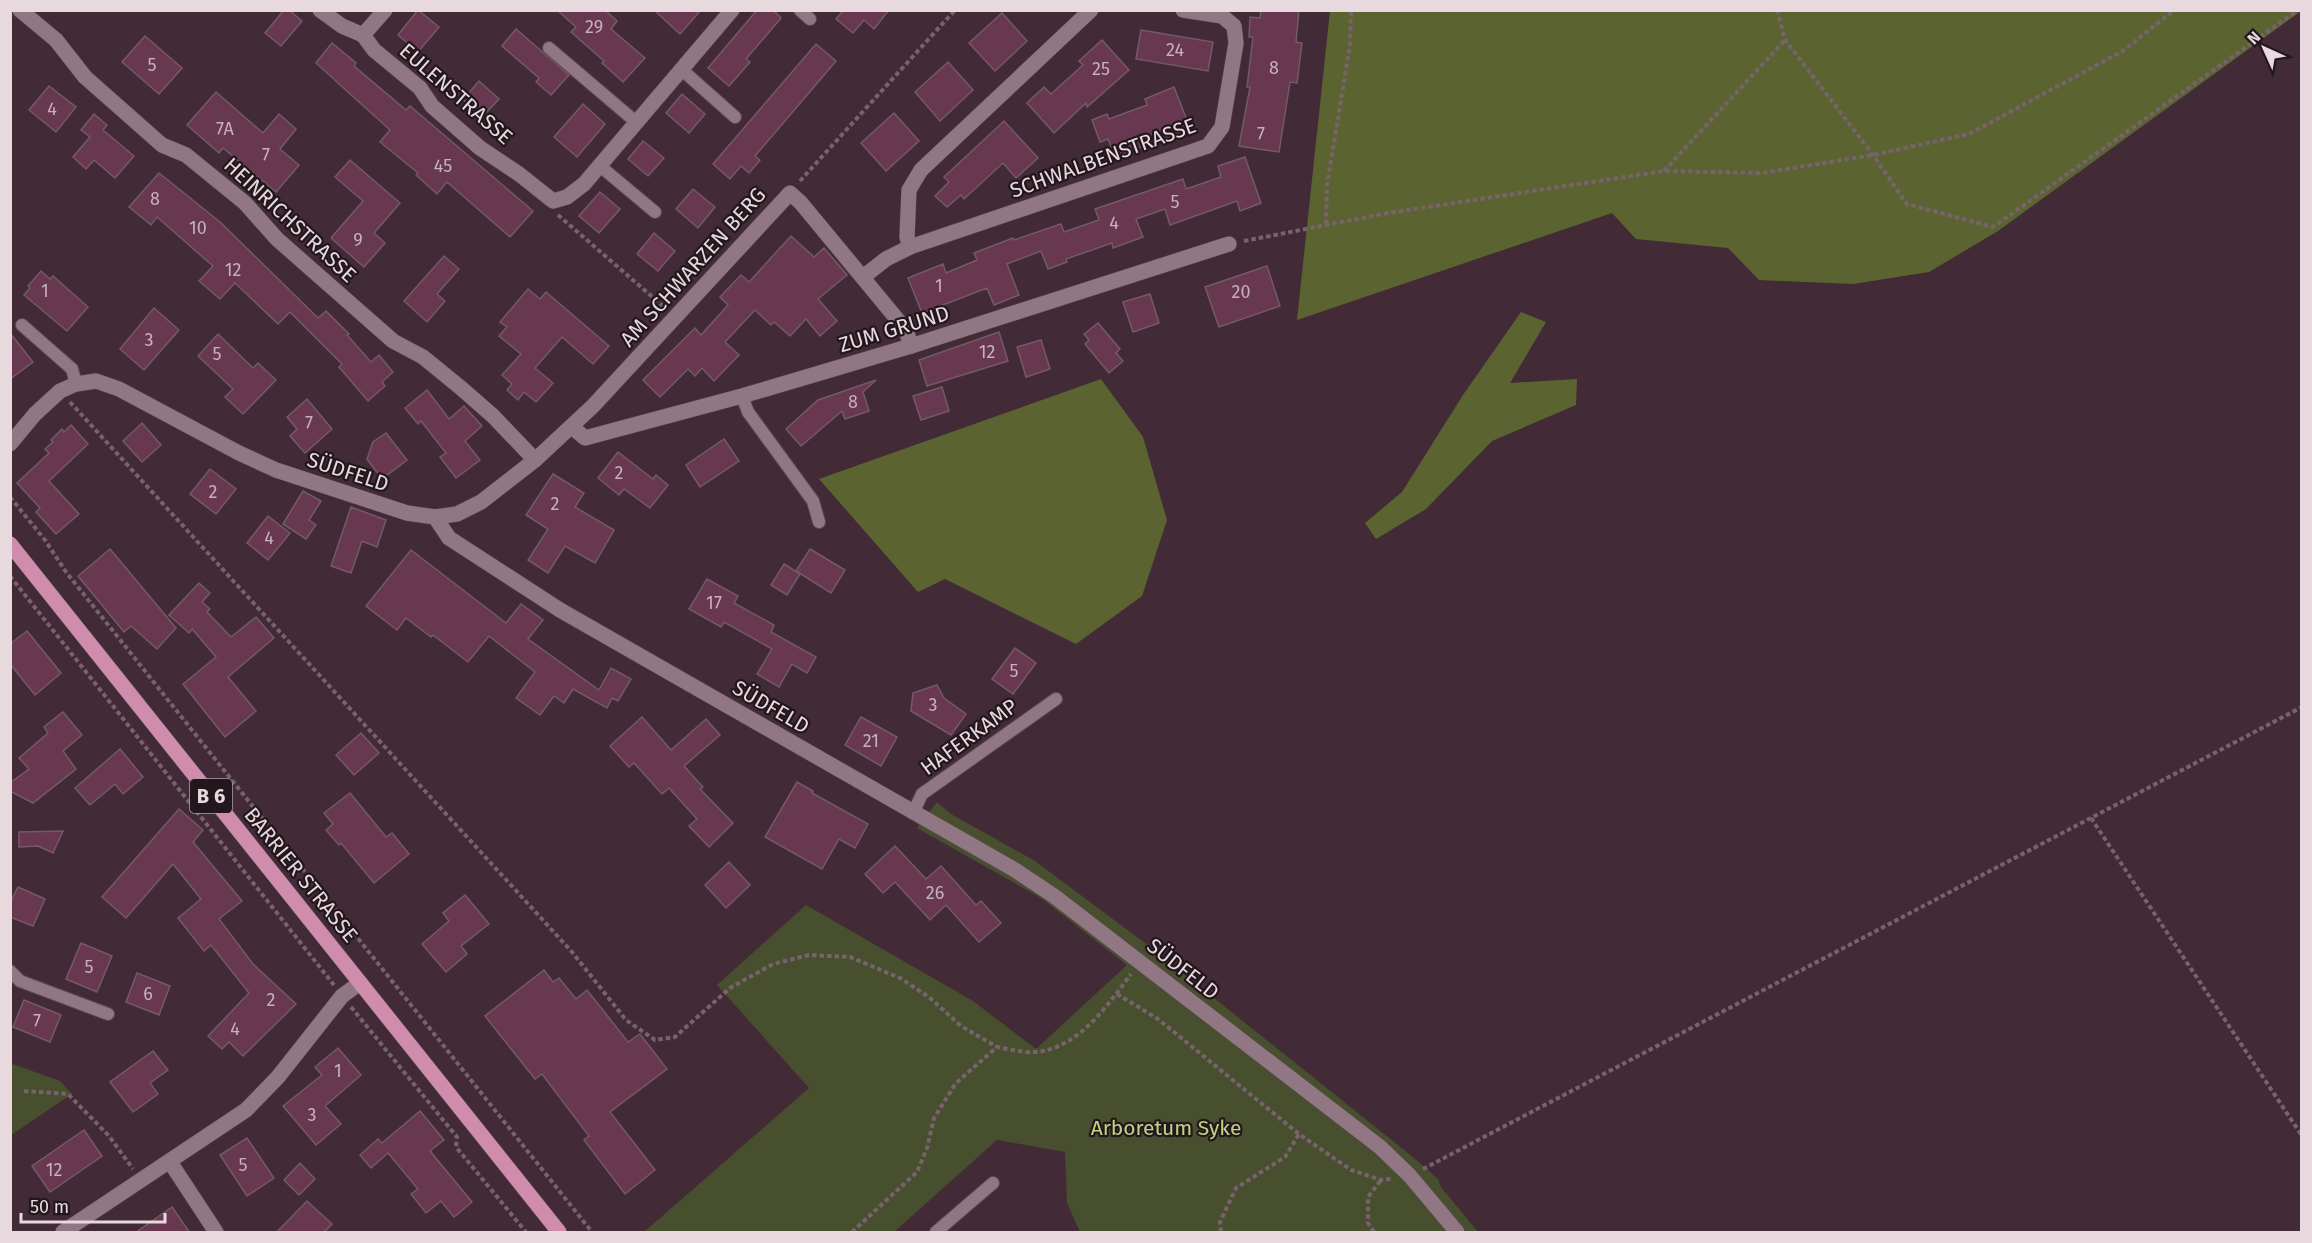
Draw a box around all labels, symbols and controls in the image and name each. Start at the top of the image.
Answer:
house number: 29 [585,16,603,38]
north arrow [2234,18,2294,78]
text: N [2243,27,2264,48]
street label: EULENSTRASSE [394,38,518,150]
house number: 24 [1166,39,1184,61]
house number: 5 [147,54,157,76]
house number: 8 [1269,57,1279,79]
house number: 25 [1092,58,1110,80]
house number: 4 [47,98,57,120]
street label: SCHWALBENSTRASSE [1006,112,1200,204]
house number: 7A [216,118,235,140]
house number: 7 [1257,123,1265,145]
house number: 7 [262,144,270,166]
street label: HEINRICHSTRASSE [218,152,362,288]
house number: 45 [434,155,452,177]
street label: AM SCHWARZEN BERG [615,182,771,352]
house number: 8 [150,188,160,210]
house number: 5 [1170,191,1180,213]
house number: 4 [1109,212,1119,234]
house number: 10 [189,217,207,239]
house number: 9 [353,229,363,251]
house number: 12 [225,259,241,281]
house number: 1 [935,275,943,297]
house number: 1 [41,280,49,302]
house number: 20 [1232,281,1250,303]
street label: ZUM GRUND [836,300,952,358]
house number: 3 [145,329,153,351]
house number: 12 [979,341,995,363]
house number: 5 [212,343,222,365]
house number: 8 [848,391,858,413]
house number: 7 [305,412,313,434]
street label: SÜDFELD [304,447,392,497]
house number: 2 [615,462,624,484]
house number: 2 [209,481,218,503]
house number: 2 [551,493,560,515]
house number: 4 [264,527,274,549]
house number: 17 [706,592,722,614]
house number: 5 [1009,660,1019,682]
street label: SÜDFELD [728,675,814,739]
street label: HAFERKAMP [915,693,1023,781]
house number: 3 [929,694,937,716]
house number: 21 [863,730,879,752]
road number: B 6 [190,779,232,813]
street label: BARRIER STRASSE [239,802,363,948]
house number: 26 [926,882,944,904]
street label: SÜDFELD [1142,933,1224,1005]
house number: 5 [84,956,94,978]
house number: 6 [143,983,153,1005]
house number: 2 [267,989,276,1011]
house number: 7 [33,1010,41,1032]
house number: 4 [230,1018,240,1040]
house number: 1 [334,1060,342,1082]
house number: 3 [308,1104,316,1126]
park label: Arboretum Syke [1091,1115,1241,1141]
house number: 5 [238,1154,248,1176]
house number: 12 [46,1159,62,1181]
scale bar [21,1186,165,1224]
text: 50 m [30,1196,69,1218]

